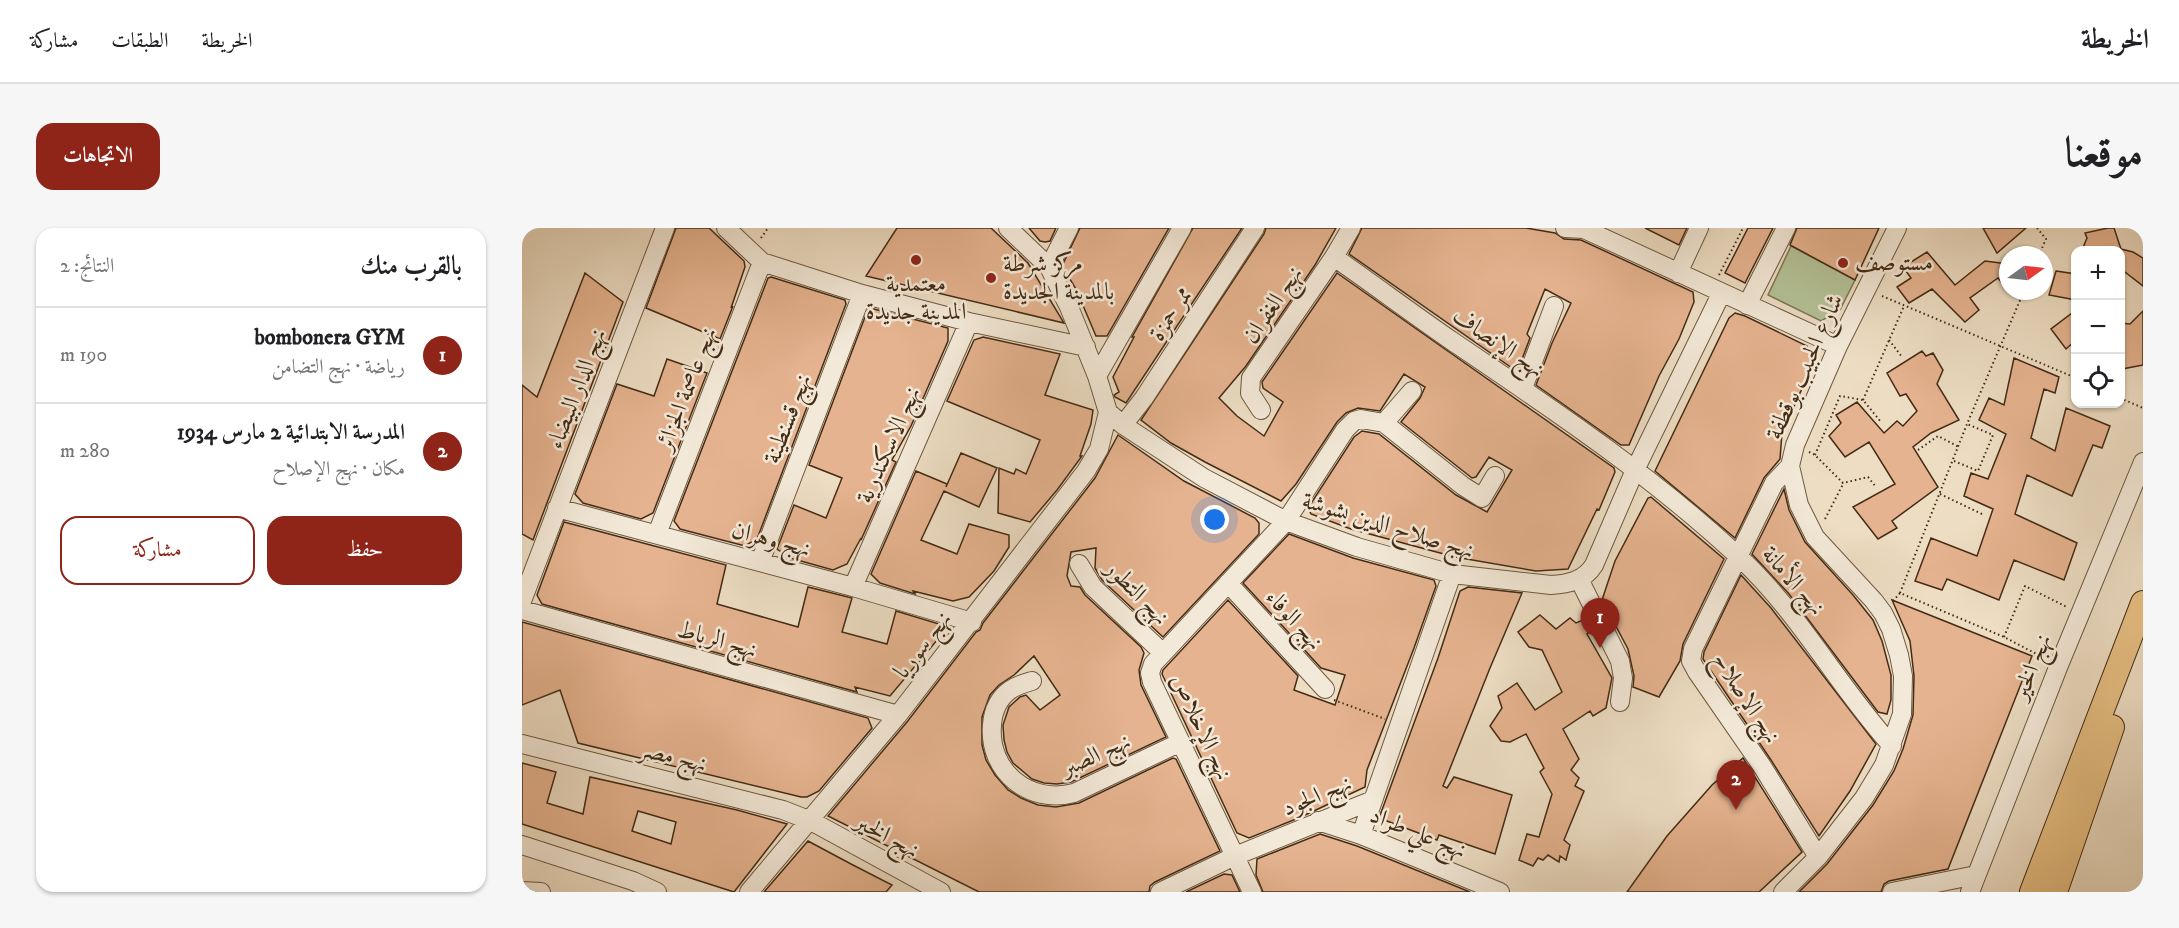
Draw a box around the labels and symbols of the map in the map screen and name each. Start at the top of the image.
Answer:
north arrow [1999,246,2053,300]
place label: مستوصف [1855,248,1933,278]
place label: مركز شرطة بالمدينة الجديدة [1003,249,1114,307]
marker: معتمدية المدينة جديدة [909,253,923,267]
marker: مستوصف [1836,256,1850,270]
street label: نهج الغفران [1236,260,1314,353]
place label: معتمدية المدينة جديدة [866,269,966,327]
marker: مركز شرطة بالمدينة الجديدة [984,271,998,285]
street label: ممر حمزة [1142,281,1200,347]
street label: شارع الحبيب بوقطفة [1759,289,1854,446]
street label: نهج الإنصاف [1443,301,1550,389]
street label: نهج عاصمة الجزائر [649,323,729,460]
street label: نهج الدار البيضاء [540,325,618,455]
street label: نهج قسنطينة [757,370,823,470]
street label: نهج الاسكندرية [850,382,933,510]
street label: نهج صلاح الدين بشوشة [1297,486,1478,571]
your location [1200,505,1229,534]
street label: نهج وهران [727,515,814,570]
street label: نهج الأمانة [1751,539,1833,625]
street label: نهج التطور [1094,553,1175,636]
street label: نهج الوفاء [1255,583,1329,660]
pin: 1 [1580,598,1620,648]
street label: نهج سوريا [887,605,963,688]
street label: نهج الرباط [672,614,760,670]
street label: نهج الخير [2004,629,2063,709]
street label: نهج الإصلاح [1701,647,1787,752]
street label: نهج الإخلاص [1159,669,1239,787]
street label: نهج الصبر [1054,726,1138,789]
street label: نهج مصر [632,733,710,785]
pin: 2 [1716,760,1756,810]
street label: نهج الجود [1278,768,1358,828]
street label: نهج علي طراد [1363,800,1471,872]
street label: نهج الخير [845,805,924,870]

